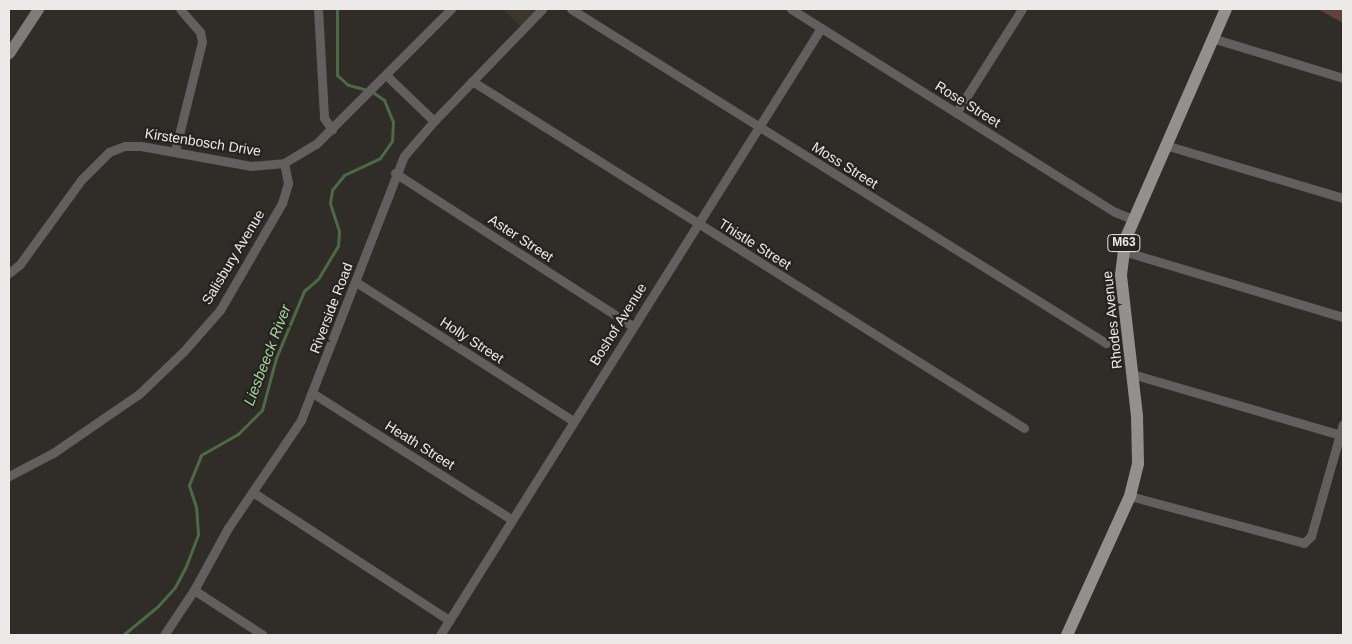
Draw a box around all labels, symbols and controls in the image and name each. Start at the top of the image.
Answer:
street label: Rose Street [932,77,1004,131]
street label: Kirstenbosch Drive [144,125,262,159]
street label: Moss Street [809,138,881,192]
street label: Salisbury Avenue [198,206,268,308]
street label: Aster Street [485,211,557,265]
street label: Thistle Street [716,215,794,273]
road number: M63 [1106,234,1142,252]
street label: Riverside Road [306,260,356,356]
street label: Rhodes Avenue [1098,270,1126,370]
street label: Boshof Avenue [586,279,650,369]
water label: Liesbeeck River [239,302,295,408]
street label: Holly Street [437,313,507,367]
street label: Heath Street [382,417,458,473]

